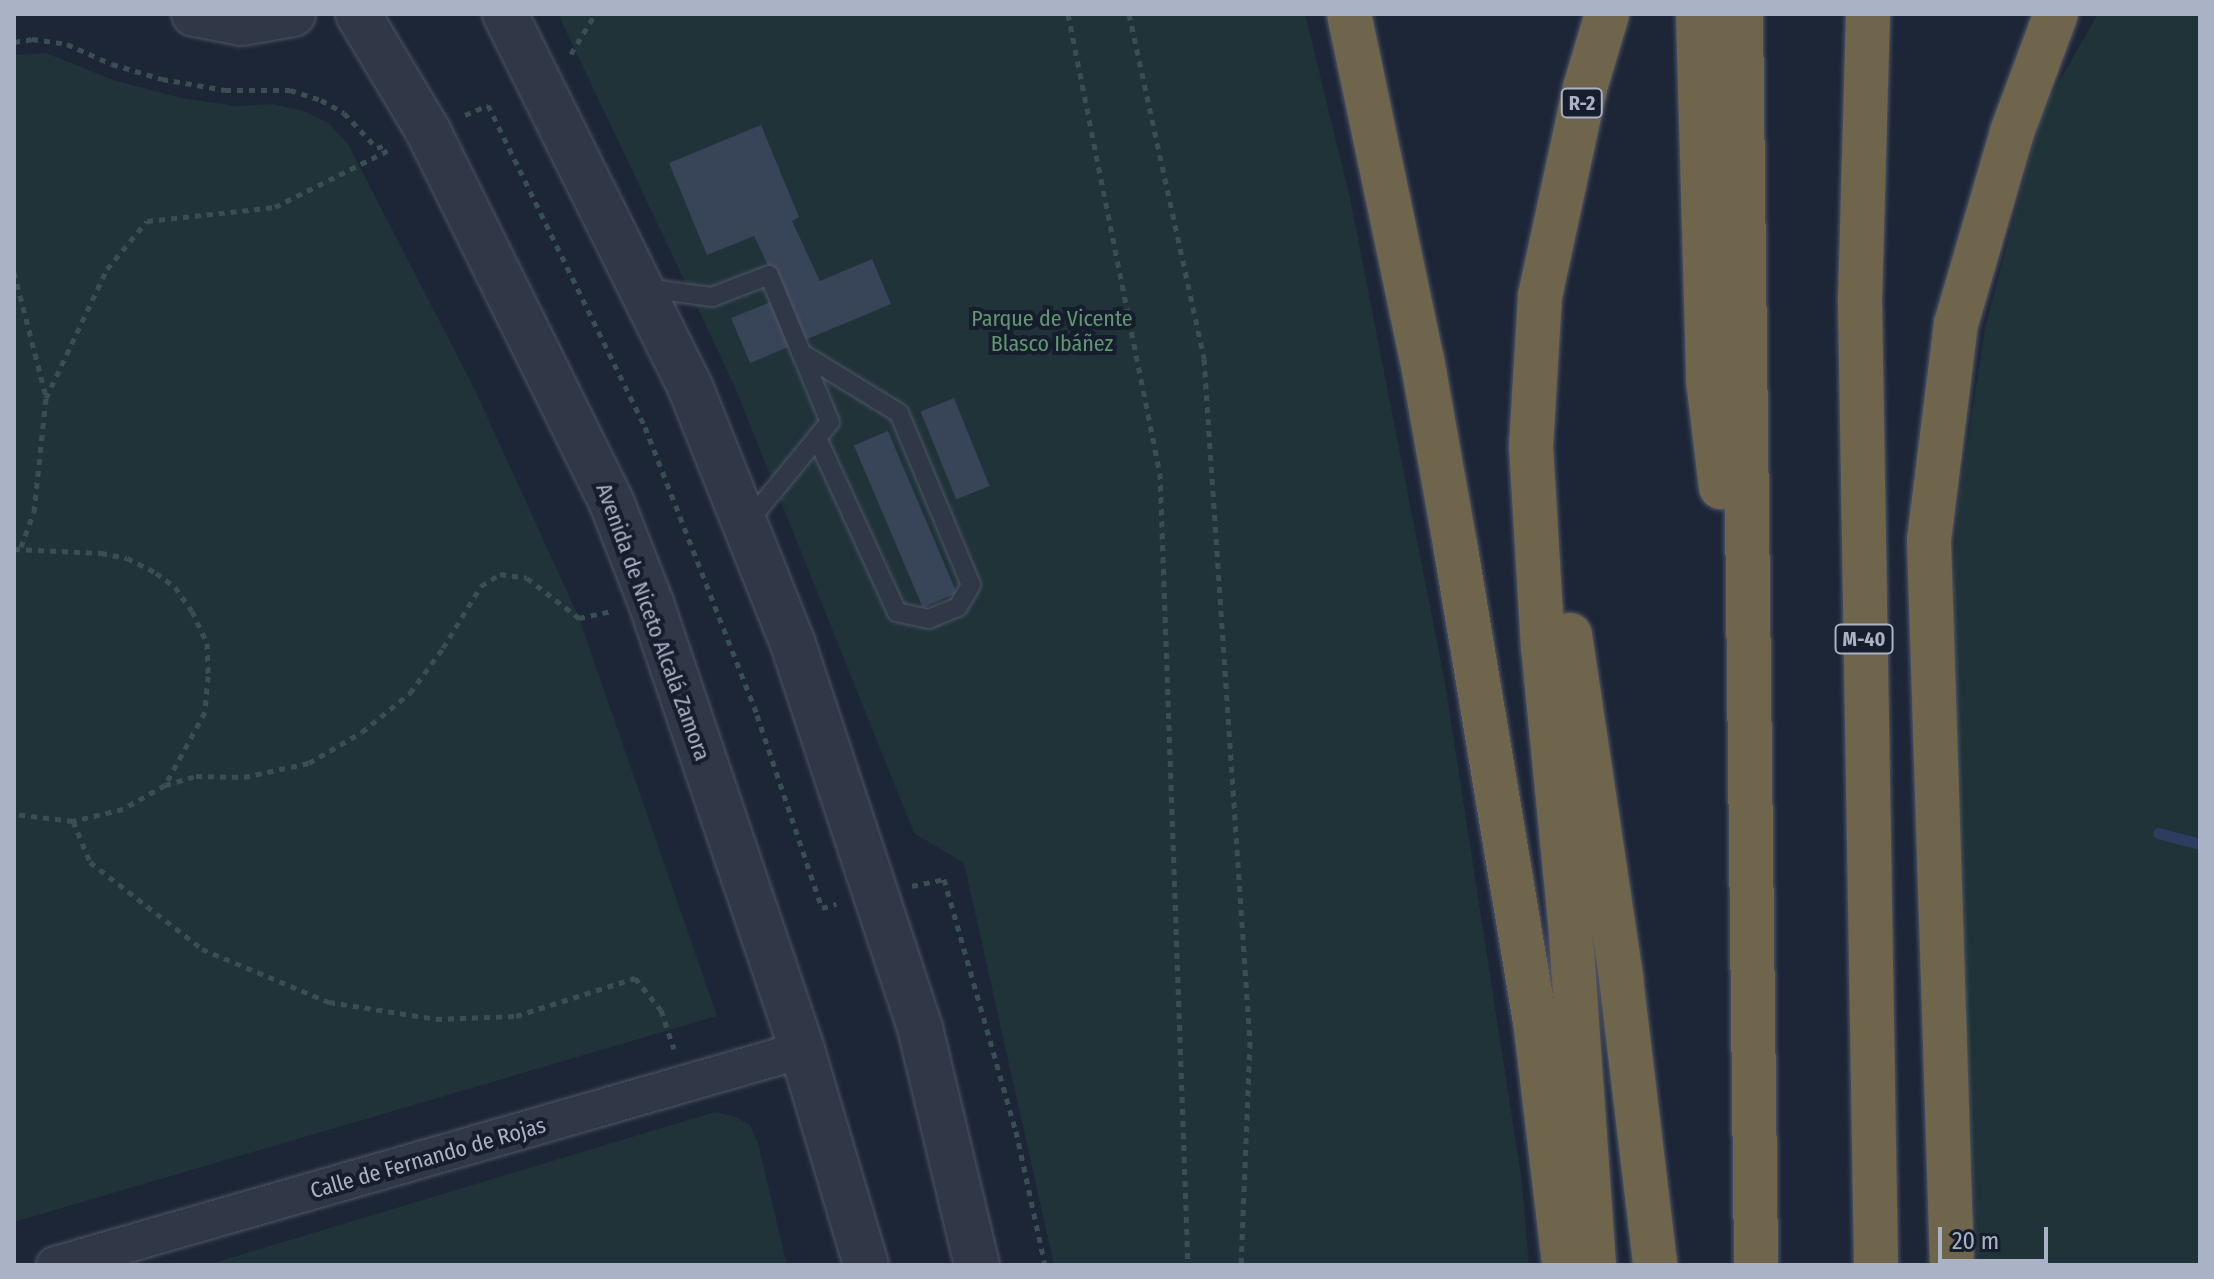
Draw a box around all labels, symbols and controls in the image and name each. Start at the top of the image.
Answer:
road number: R-2 [1560,87,1604,119]
park label: Parque de Vicente Blasco Ibáñez [971,305,1133,356]
street label: Avenida de Niceto Alcalá Zamora [590,480,716,764]
road number: M-40 [1834,623,1894,655]
street label: Calle de Fernando de Rojas [307,1112,549,1204]
scale bar [1942,1211,2052,1261]
text: 20 m [1952,1227,1999,1255]

